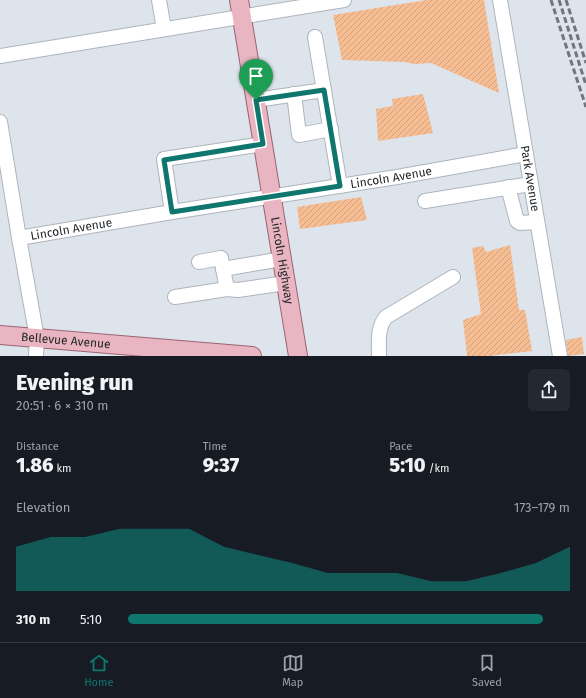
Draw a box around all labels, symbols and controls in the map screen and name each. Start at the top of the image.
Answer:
pin [239,59,273,100]
icon: arrive [245,65,267,87]
street label: Park Avenue [518,144,543,213]
street label: Lincoln Avenue [349,164,433,191]
street label: Lincoln Avenue [29,215,113,243]
street label: Lincoln Highway [268,216,296,305]
street label: Bellevue Avenue [20,330,111,351]
text: Evening run [16,369,133,396]
button: share [528,369,570,411]
text: 20:51 · 6 × 310 m [16,398,108,413]
text: Distance [16,440,59,453]
text: Time [203,440,227,453]
text: Pace [389,440,412,453]
text: 1.86 [16,453,54,477]
text: 9:37 [203,453,239,477]
text: 5:10 [389,453,426,477]
text: km [54,462,72,475]
text: /km [426,462,449,475]
text: Elevation [16,500,70,515]
text: 173–179 m [514,500,570,515]
text: 310 m [16,612,50,627]
text: 5:10 [80,612,102,627]
tab: Home [84,652,113,689]
tab: Map [282,652,304,689]
tab: Saved [472,652,502,689]

